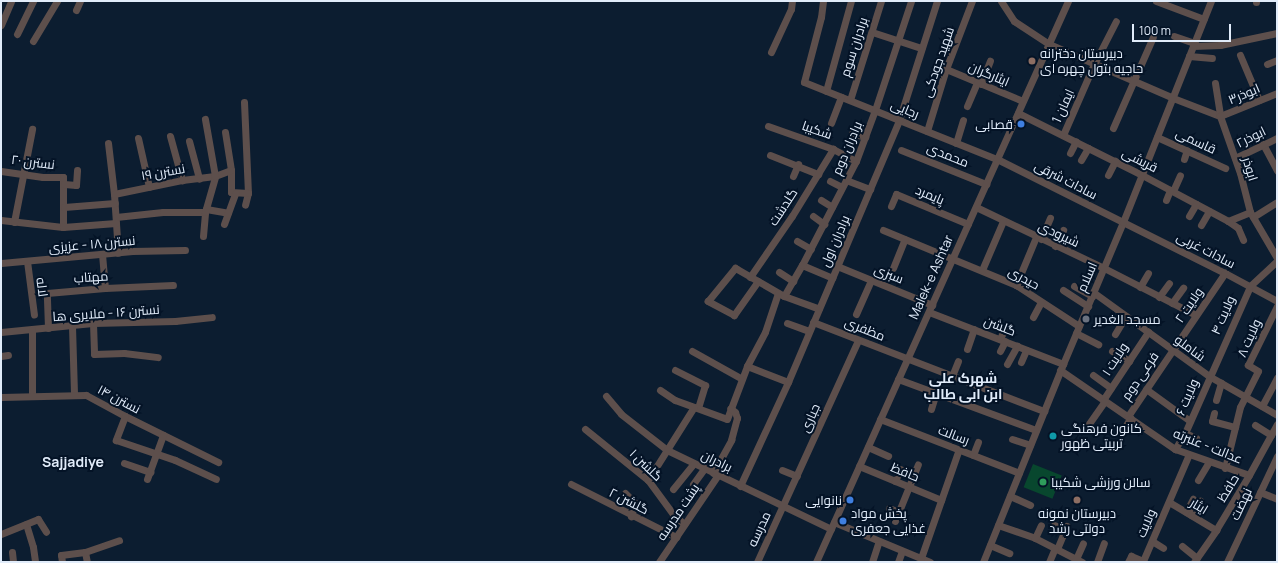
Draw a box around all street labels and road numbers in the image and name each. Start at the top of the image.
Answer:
street label: برادران سوم [837,15,871,79]
street label: شهید جودکی [919,25,957,99]
street label: ایثارگران [966,58,1012,90]
street label: ابوذر۳ [1226,80,1262,108]
street label: ایمان 1 [1049,86,1077,126]
street label: رجایی [888,96,922,122]
street label: شکیبا [800,118,834,142]
street label: برادران دوم [829,119,865,177]
street label: ابوذر۲ [1234,123,1268,151]
street label: قاسمی [1173,125,1219,157]
street label: محمدی [925,140,971,170]
street label: قریشی [1120,144,1160,176]
street label: نسترن ۲۰ [10,152,56,172]
street label: ابوذر [1239,155,1261,183]
street label: سادات شرقی [1032,158,1100,202]
street label: نسترن ۱۹ [140,160,186,184]
street label: پایمرد [913,182,947,208]
street label: گلدشت [765,186,801,228]
street label: برادران اول [817,213,853,269]
street label: شیرودی [1036,218,1082,250]
street label: سادات غربی [1174,229,1238,271]
street label: نسترن ۱۸ - عزیزی [48,232,136,256]
street label: Malek-e Ashtar [905,233,957,321]
street label: اسلام [1074,260,1100,294]
street label: سبزی [872,261,906,287]
street label: حیدری [1006,263,1042,293]
street label: مهتاب [73,268,109,286]
street label: لاله [33,276,51,298]
street label: ولایت ۲ [1172,284,1206,326]
street label: ولایت ۴ [1208,293,1238,337]
street label: نسترن ۱۶ - ملایری ها [52,301,160,325]
street label: گلشن [982,313,1018,339]
street label: مظفری [843,314,887,344]
street label: ولایت ۸ [1234,316,1264,360]
street label: شاملو [1171,332,1209,364]
street label: ولایت ۱ [1099,340,1131,378]
street label: فرعی دوم [1118,349,1162,403]
street label: ولایت ۶ [1172,376,1202,418]
street label: نسترن ۱۴ [95,381,143,417]
street label: جباری [797,401,823,435]
street label: رسالت [936,422,972,448]
street label: عدالت - عنبرته [1171,425,1245,467]
street label: گلشن ۱ [626,446,666,484]
street label: برادران [699,447,735,475]
street label: حافظ [888,459,922,485]
street label: حافظ [1214,471,1242,505]
street label: پشت مدرسه [653,481,703,543]
street label: گلشن ۲ [607,484,651,518]
street label: نهضت [1227,485,1255,523]
street label: ایثار [1187,495,1211,517]
street label: ولایت [1133,506,1159,540]
street label: مدرسه [744,509,774,549]

